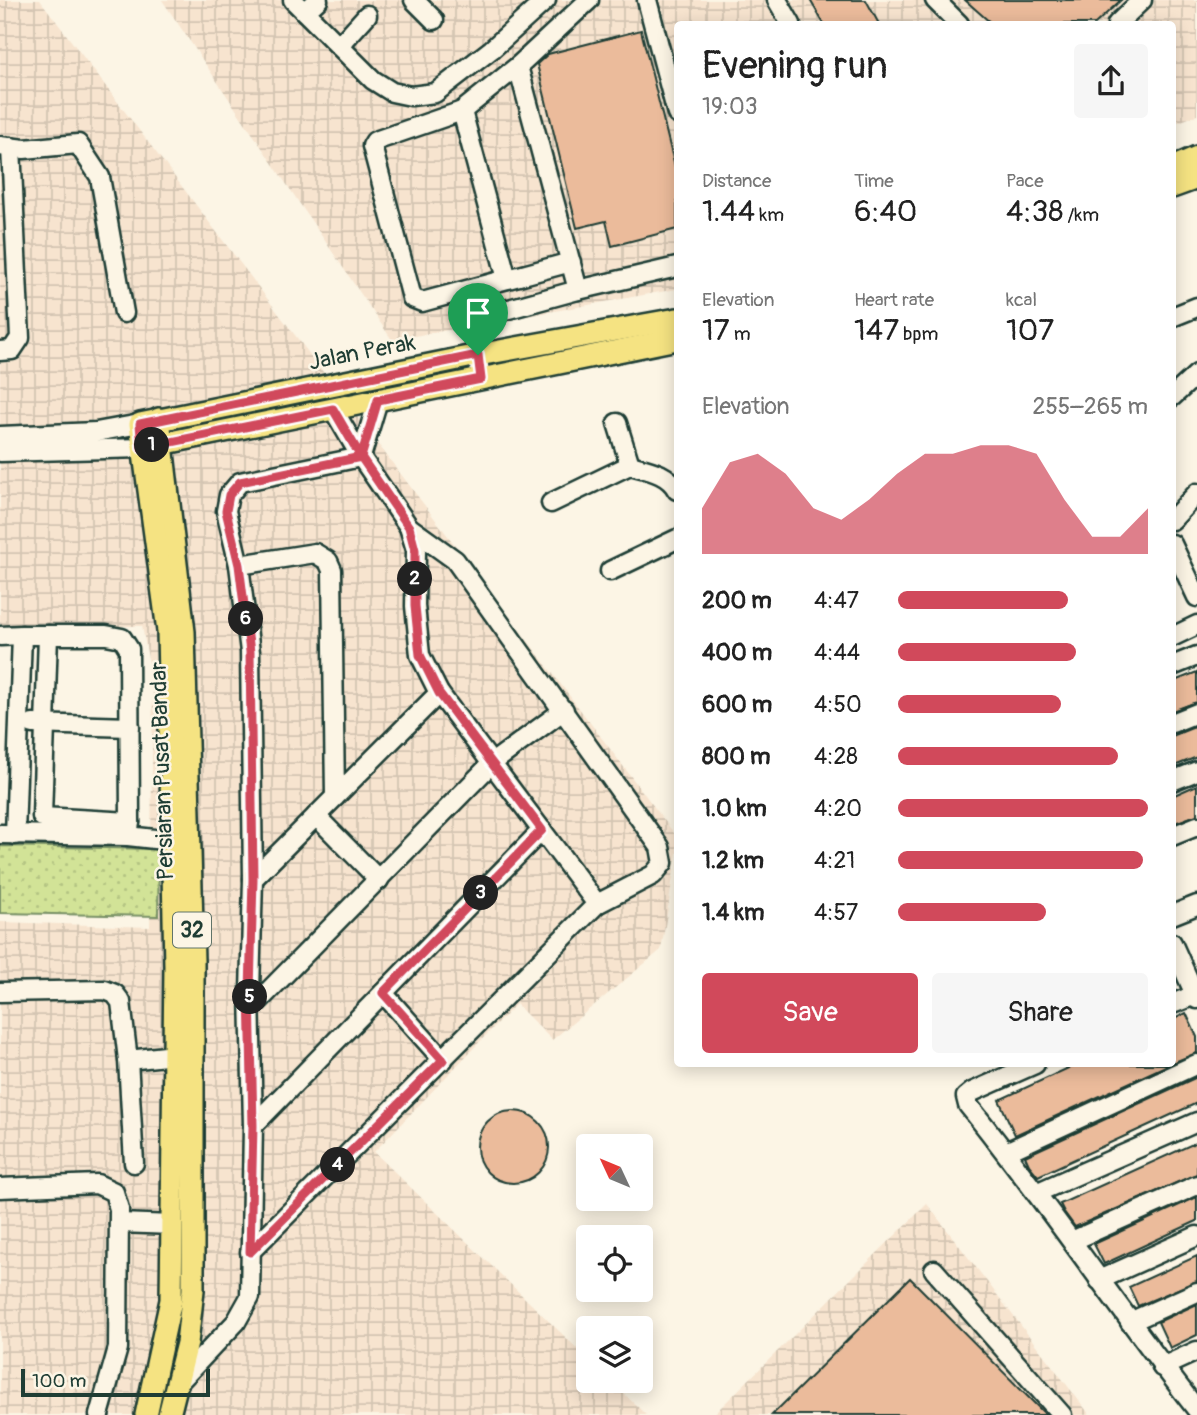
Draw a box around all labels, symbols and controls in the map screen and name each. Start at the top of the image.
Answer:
text: Evening run [702,42,888,90]
button: share [1074,44,1148,118]
text: 19:03 [702,92,758,121]
text: Distance [702,169,771,193]
text: Time [854,169,894,193]
text: Pace [1006,169,1044,193]
text: 1.44 [702,193,755,230]
text: 6:40 [854,193,917,230]
text: 4:38 [1006,193,1063,230]
text: km [755,203,784,227]
text: /km [1063,203,1099,227]
pin [448,283,508,355]
text: Elevation [702,288,774,312]
text: Heart rate [854,288,934,312]
text: kcal [1006,288,1037,312]
icon: arrive [459,294,497,332]
text: 17 [702,312,730,349]
text: 147 [854,312,899,349]
text: 107 [1006,312,1054,349]
text: m [730,322,751,346]
text: bpm [899,322,938,346]
street label: Jalan Perak [306,327,418,377]
text: Elevation [702,392,790,421]
text: 255–265 m [1033,392,1148,421]
pin: 1 [134,428,170,462]
text: 1 [148,432,155,456]
pin: 2 [398,562,432,596]
text: 2 [409,566,420,590]
text: 200 m [702,586,772,615]
text: 4:47 [814,586,859,615]
pin: 6 [229,602,264,636]
text: 6 [240,606,251,630]
text: 400 m [702,638,772,667]
text: 4:44 [814,638,860,667]
street label: Persiaran Pusat Bandar [144,661,180,881]
text: 600 m [702,690,772,719]
text: 4:50 [814,690,862,719]
text: 800 m [702,742,770,771]
text: 4:28 [814,742,858,771]
text: 1.0 km [702,794,767,823]
text: 4:20 [814,794,862,823]
text: 1.2 km [702,846,764,875]
text: 4:21 [814,846,855,875]
pin: 3 [463,876,498,910]
text: 3 [475,880,486,904]
text: 1.4 km [702,898,764,927]
text: 4:57 [814,898,858,927]
road number: 32 [173,912,211,948]
button: Save [702,973,918,1053]
button: Share [932,973,1148,1053]
pin: 5 [232,979,268,1014]
text: 5 [244,984,255,1008]
north arrow [576,1134,653,1211]
map controls [576,1134,653,1393]
pin: 4 [320,1148,356,1182]
text: 4 [332,1152,343,1176]
button: locate [576,1225,653,1302]
button: layers [576,1316,653,1393]
scale bar [21,1366,210,1398]
text: 100 m [32,1369,86,1393]

